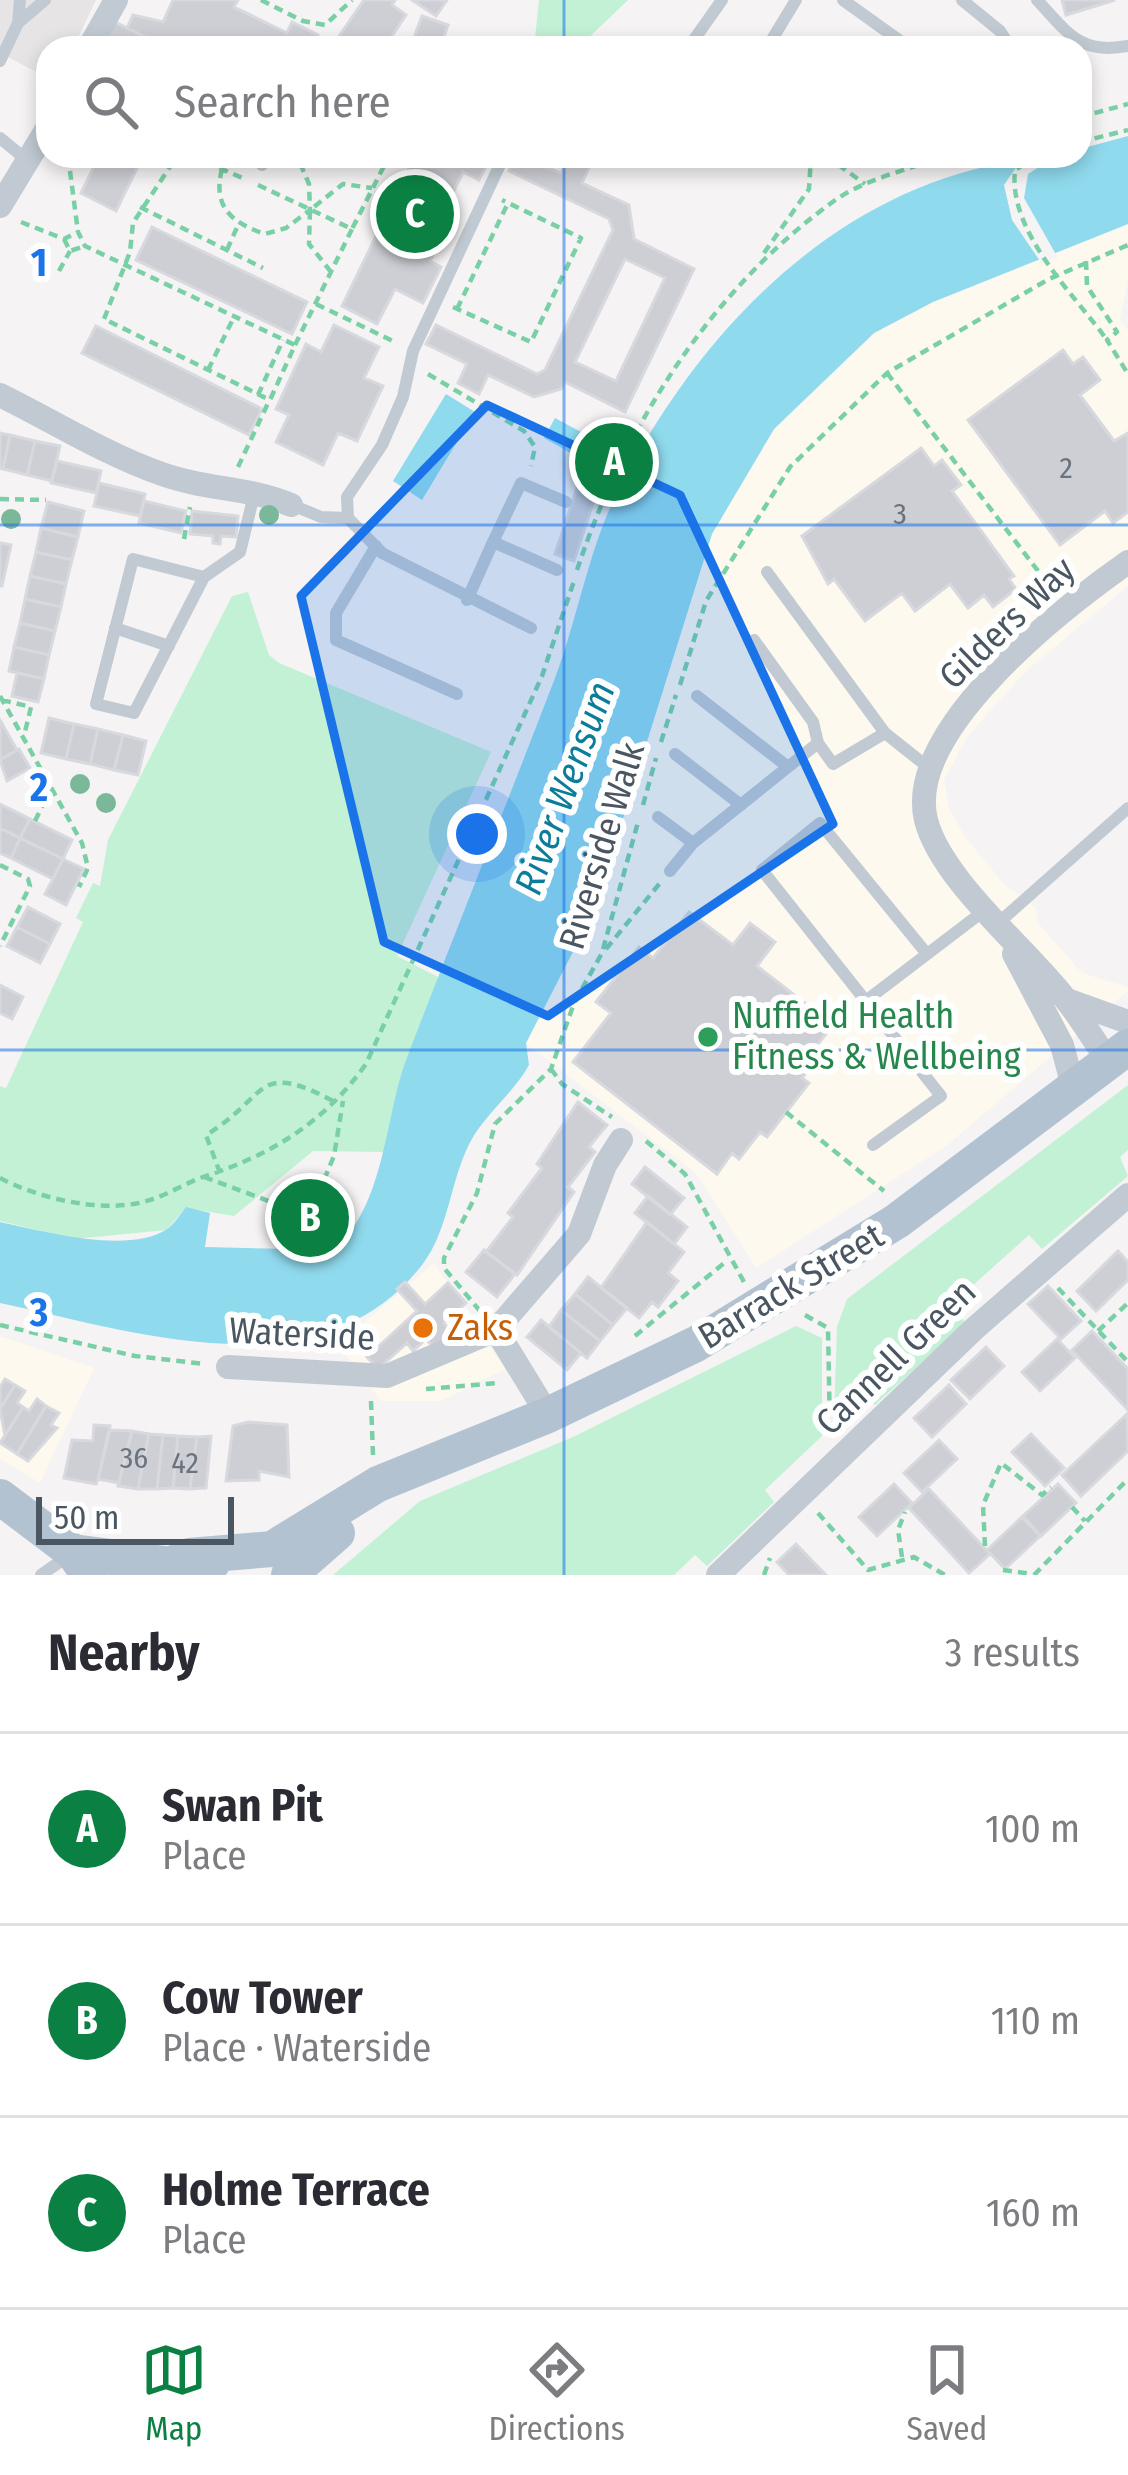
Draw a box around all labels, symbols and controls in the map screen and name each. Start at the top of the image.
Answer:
search box [36,36,1092,168]
icon: search [78,69,144,135]
text: Search here [174,75,391,129]
pin: C [376,169,454,259]
text: 1 [31,240,47,286]
pin: A [575,417,653,507]
house number: 2 [1059,450,1073,486]
house number: 3 [893,496,907,532]
street label: Gilders Way [930,548,1084,698]
water label: River Wensum [505,675,625,901]
street label: Riverside Walk [550,737,654,955]
text: 2 [29,765,48,811]
your location [447,804,507,864]
place label: Nuffield Health Fitness & Wellbeing [732,994,1021,1079]
marker: Nuffield Health Fitness & Wellbeing [695,1024,721,1050]
pin: B [271,1173,349,1263]
street label: Barrack Street [690,1213,892,1358]
street label: Cannell Green [807,1270,985,1444]
text: 3 [29,1290,48,1336]
place label: Zaks [447,1306,513,1350]
street label: Waterside [228,1308,376,1360]
marker: Zaks [410,1315,436,1341]
house number: 36 [120,1440,148,1476]
house number: 42 [171,1445,199,1481]
scale bar [36,1491,234,1544]
text: 50 m [54,1498,119,1538]
text: Nearby [48,1622,200,1684]
text: 3 results [945,1630,1080,1676]
text: Swan Pit [162,1779,323,1833]
text: A [76,1806,98,1852]
text: 100 m [985,1806,1080,1852]
text: Place [162,1833,246,1879]
text: Cow Tower [162,1971,363,2025]
text: B [76,1998,98,2044]
text: 110 m [991,1998,1080,2044]
text: Place · Waterside [162,2025,431,2071]
text: Holme Terrace [162,2163,430,2217]
text: C [77,2190,97,2236]
text: 160 m [986,2190,1080,2236]
text: Place [162,2217,246,2263]
tab: Map [141,2337,207,2449]
tab: Directions [488,2337,625,2449]
tab: Saved [907,2337,987,2449]

